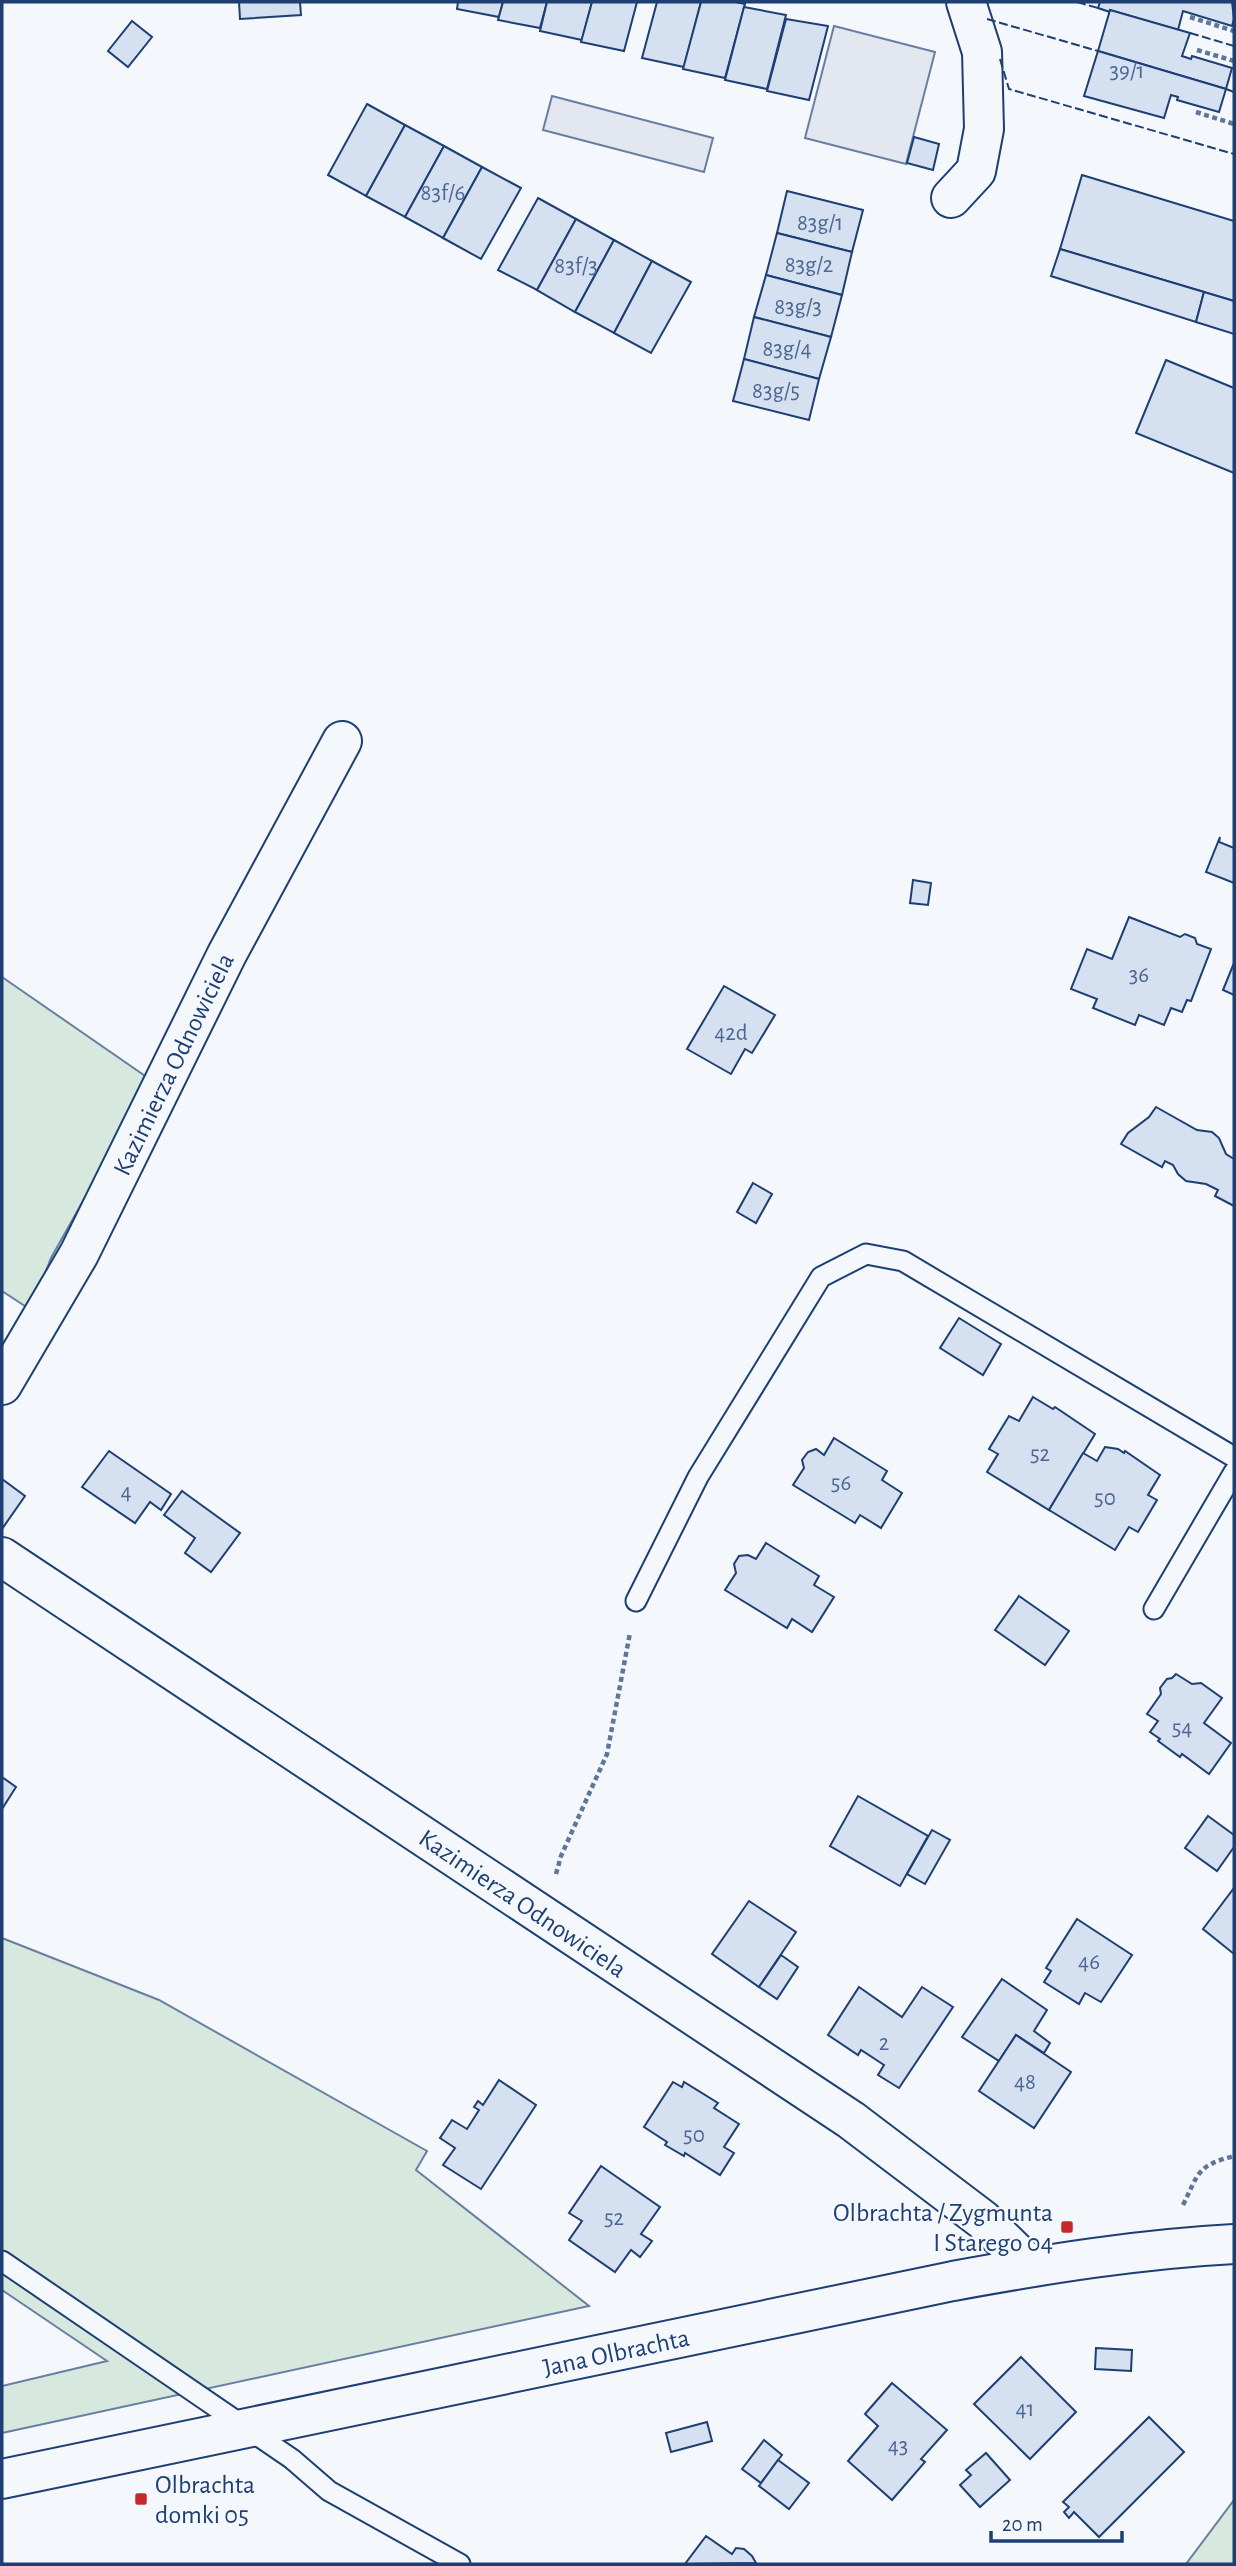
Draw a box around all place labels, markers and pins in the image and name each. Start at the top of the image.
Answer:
place label: Olbrachta / Zygmunta I Starego 04 [833,2200,1053,2256]
marker: Olbrachta / Zygmunta I Starego 04 [1059,2219,1075,2235]
place label: Olbrachta domki 05 [155,2472,255,2528]
marker: Olbrachta domki 05 [133,2491,149,2507]

